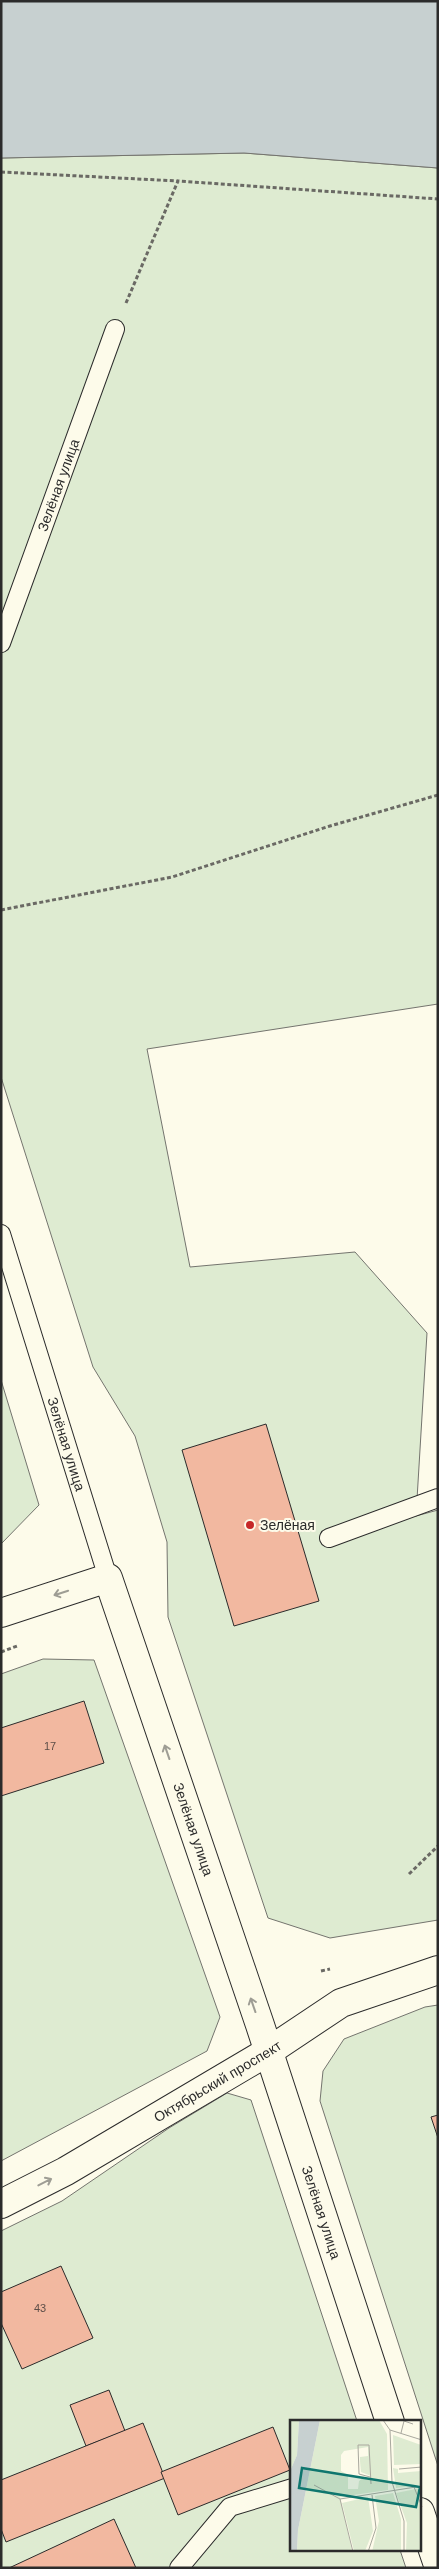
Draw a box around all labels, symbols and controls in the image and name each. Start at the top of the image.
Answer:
street label: Зелёная улица [34,436,83,534]
street label: Зелёная улица [44,1395,88,1493]
place label: Зелёная [260,1517,315,1533]
marker: Зелёная [244,1519,256,1531]
one-way arrow [54,1589,70,1598]
house number: 17 [44,1740,56,1752]
one-way arrow [162,1745,171,1760]
street label: Зелёная улица [170,1781,217,1878]
one-way arrow [248,1998,257,2013]
street label: Октябрьский проспект [151,2037,285,2125]
street label: Зелёная улица [299,2164,344,2261]
one-way arrow [37,2177,52,2186]
house number: 43 [34,2302,46,2314]
inset map [290,2420,422,2552]

